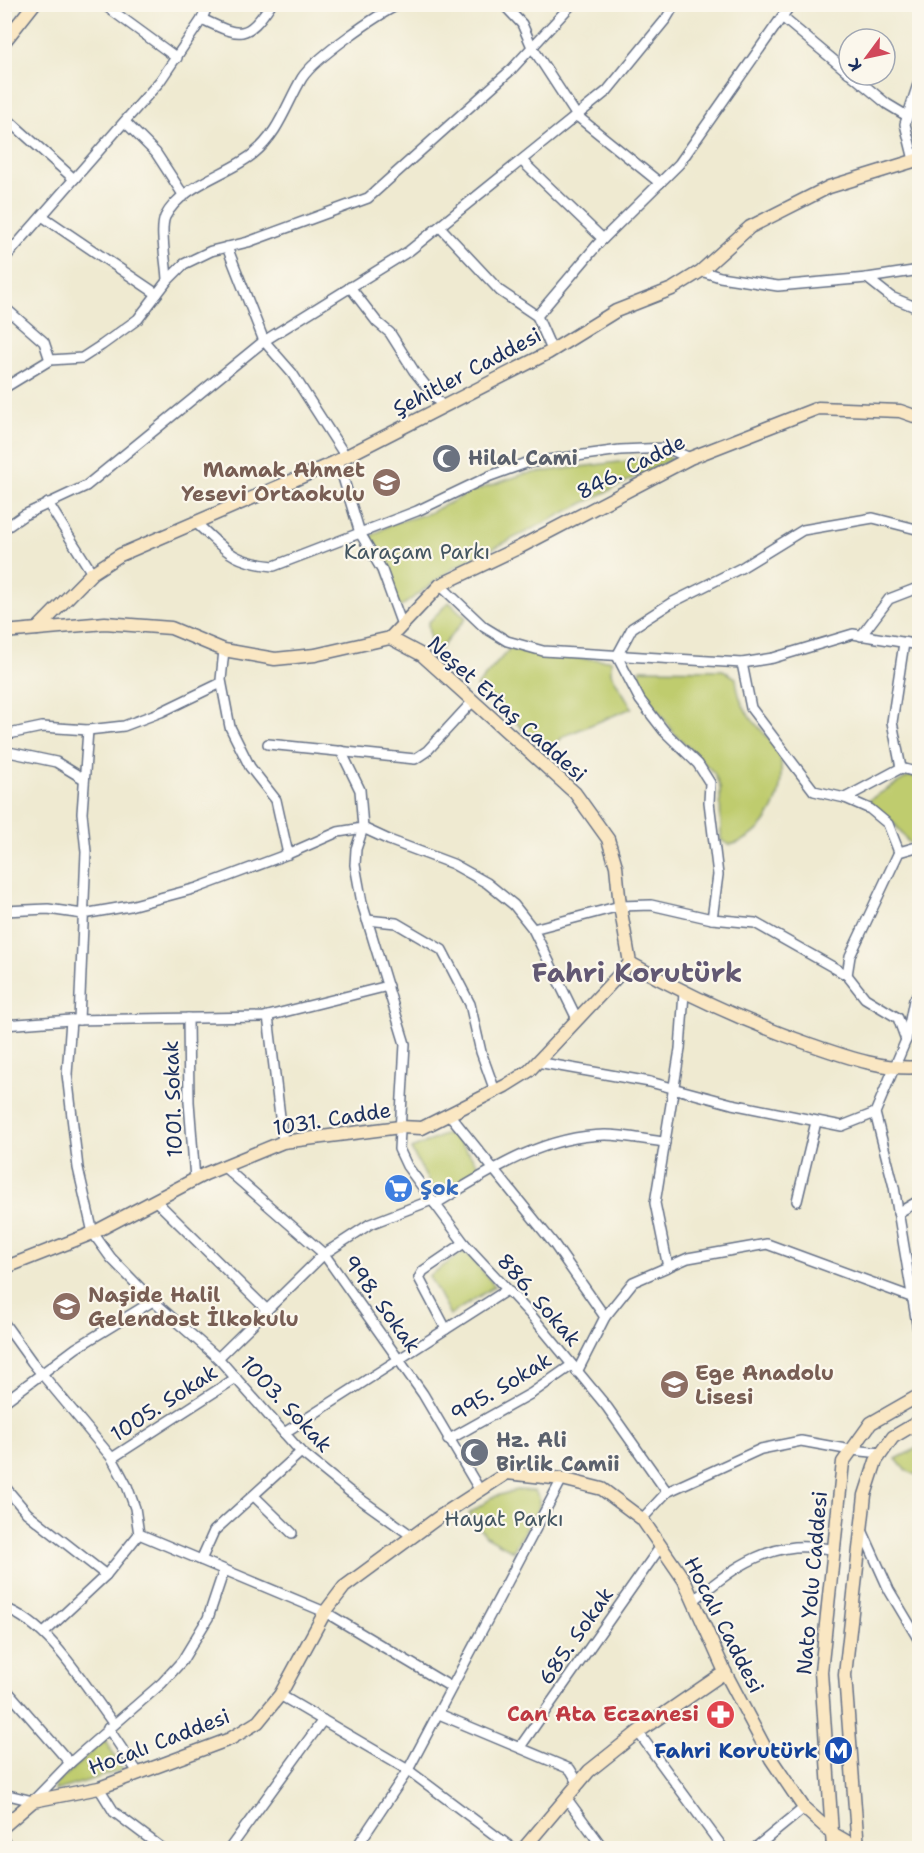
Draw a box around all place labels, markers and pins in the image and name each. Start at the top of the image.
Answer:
mosque icon: Hilal Cami [431,442,463,474]
place label: Hilal Cami [468,444,578,472]
place label: Mamak Ahmet Yesevi Ortaokulu [181,456,365,508]
school or university icon: Mamak Ahmet Yesevi Ortaokulu [370,466,402,498]
supermarket icon: Şok [383,1172,415,1204]
place label: Şok [420,1174,459,1202]
place label: Naşide Halil Gelendost İlkokulu [88,1281,299,1333]
school or university icon: Naşide Halil Gelendost İlkokulu [51,1291,83,1323]
place label: Ege Anadolu Lisesi [695,1359,834,1411]
school or university icon: Ege Anadolu Lisesi [658,1369,690,1401]
place label: Hz. Ali Birlik Camii [496,1426,620,1478]
mosque icon: Hz. Ali Birlik Camii [459,1436,491,1468]
pharmacy icon: Can Ata Eczanesi [704,1698,736,1730]
place label: Can Ata Eczanesi [507,1700,699,1728]
metro station icon: Fahri Korutürk [823,1735,855,1767]
place label: Fahri Korutürk [654,1737,818,1765]

